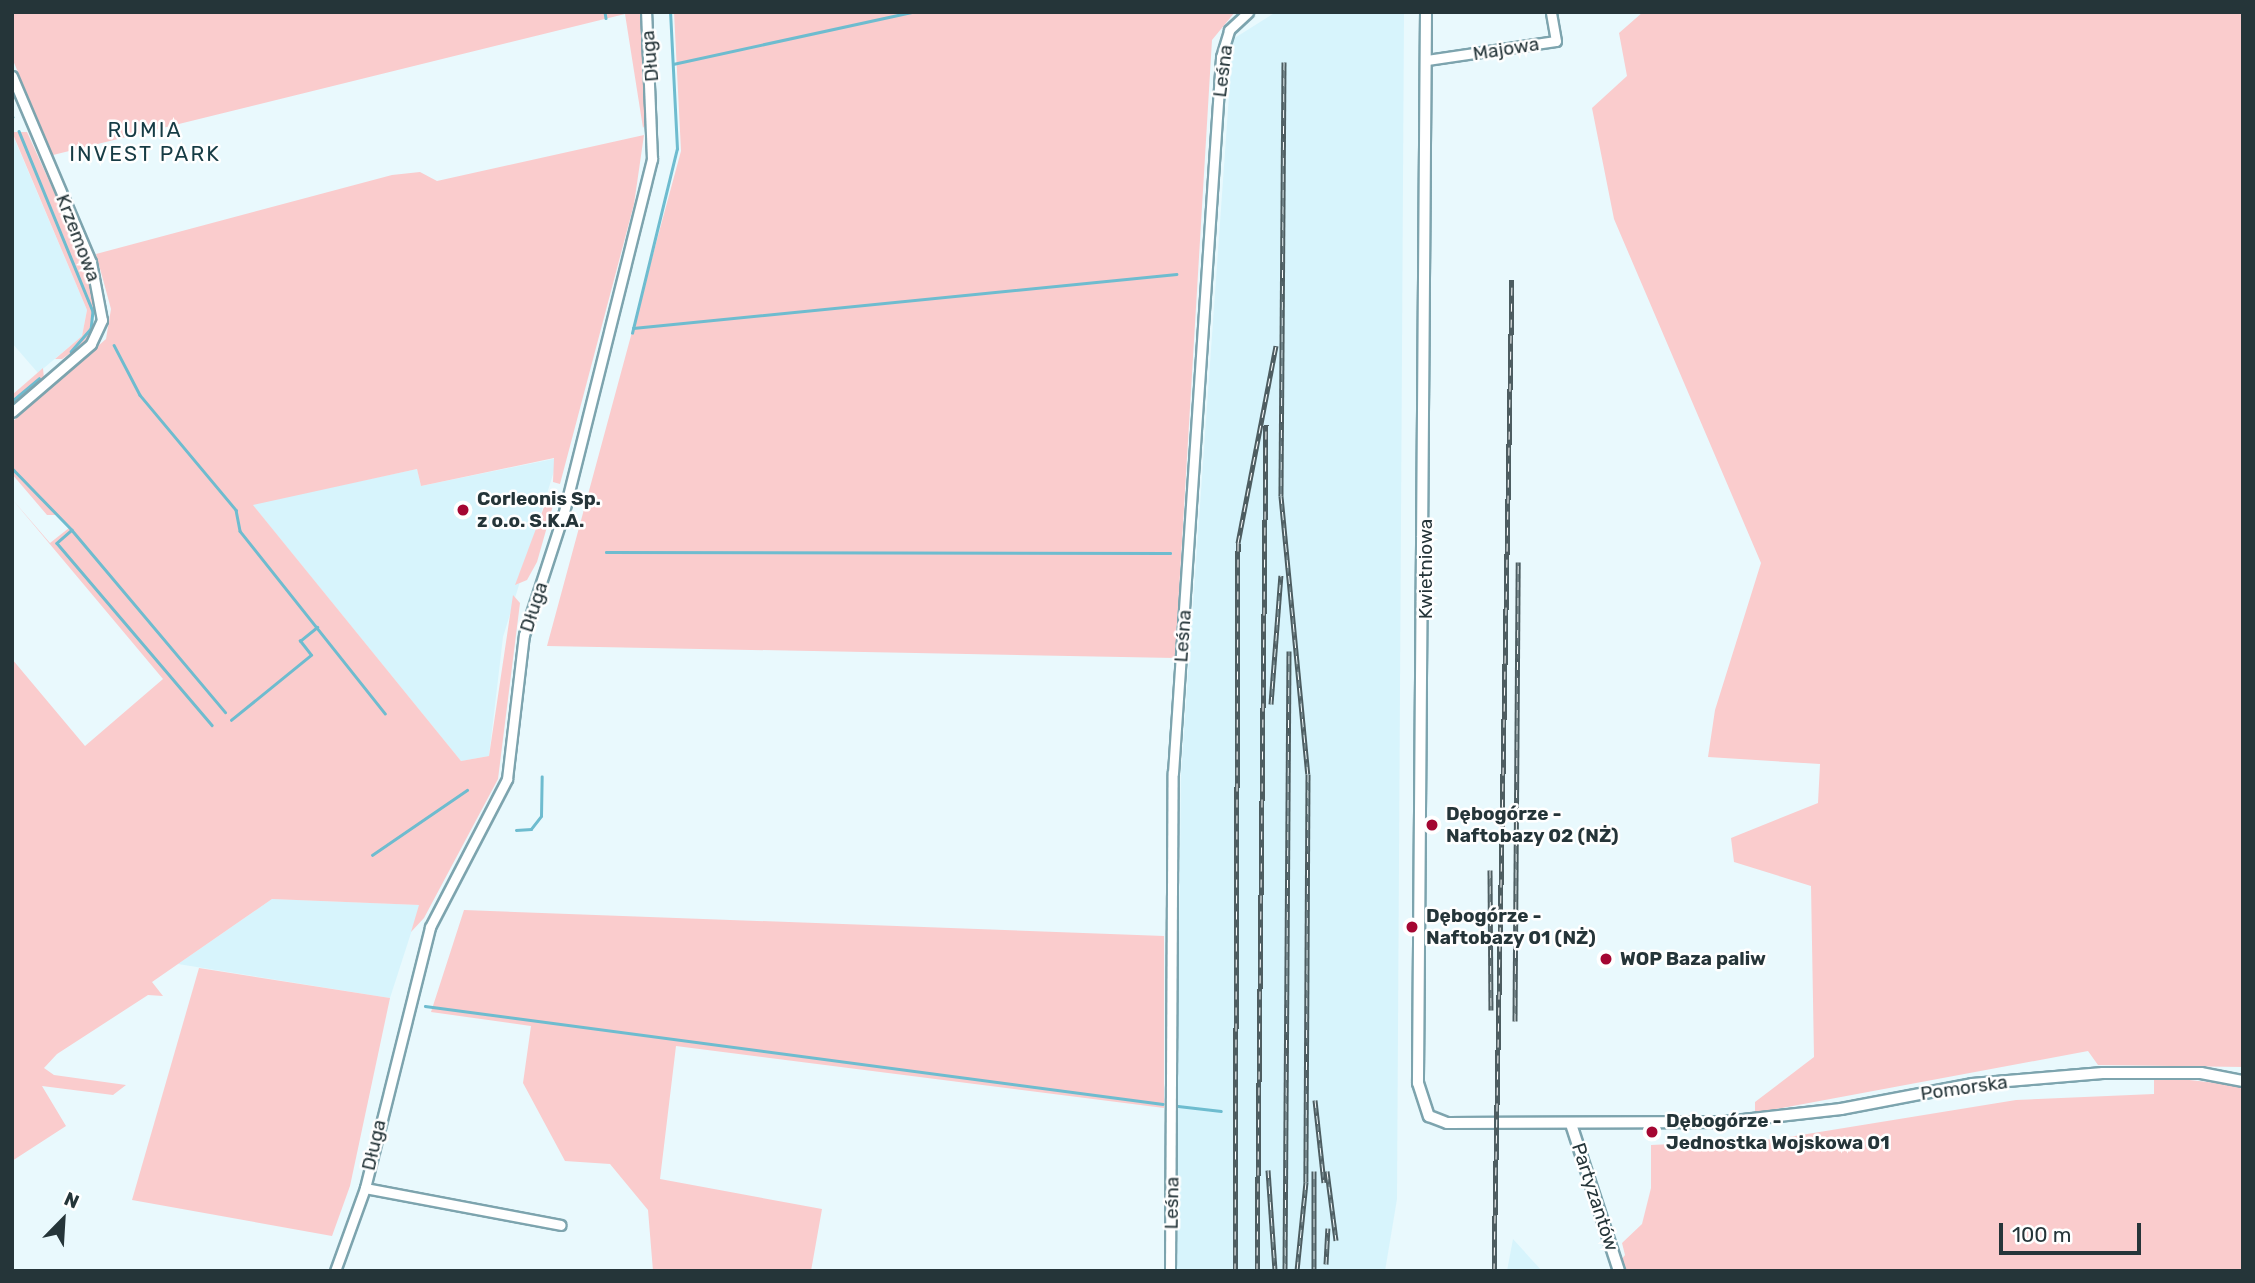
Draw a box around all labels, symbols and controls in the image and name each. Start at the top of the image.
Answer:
street label: Długa [636,29,664,83]
street label: Majowa [1471,33,1541,65]
street label: Leśna [1208,43,1238,99]
district label: RUMIA INVEST PARK [70,117,220,167]
street label: Krzemowa [51,191,105,285]
place label: Corleonis Sp. z o.o. S.K.A. [477,488,601,532]
marker: Corleonis Sp. z o.o. S.K.A. [455,502,471,518]
street label: Kwietniowa [1415,519,1437,619]
street label: Długa [515,579,553,635]
street label: Leśna [1170,609,1196,663]
place label: Dębogórze - Naftobazy 02 (NŻ) [1446,803,1619,847]
marker: Dębogórze - Naftobazy 02 (NŻ) [1424,817,1440,833]
place label: Dębogórze - Naftobazy 01 (NŻ) [1426,905,1596,949]
marker: Dębogórze - Naftobazy 01 (NŻ) [1404,919,1420,935]
place label: WOP Baza paliw [1620,948,1766,970]
marker: WOP Baza paliw [1598,951,1614,967]
street label: Pomorska [1919,1071,2009,1105]
place label: Dębogórze - Jednostka Wojskowa 01 [1666,1110,1890,1154]
street label: Długa [357,1117,391,1173]
marker: Dębogórze - Jednostka Wojskowa 01 [1644,1124,1660,1140]
street label: Partyzantów [1567,1140,1623,1254]
street label: Leśna [1160,1176,1184,1230]
north arrow [28,1185,98,1255]
text: N [61,1187,83,1214]
scale bar [2003,1210,2145,1254]
text: 100 m [2012,1222,2071,1247]

